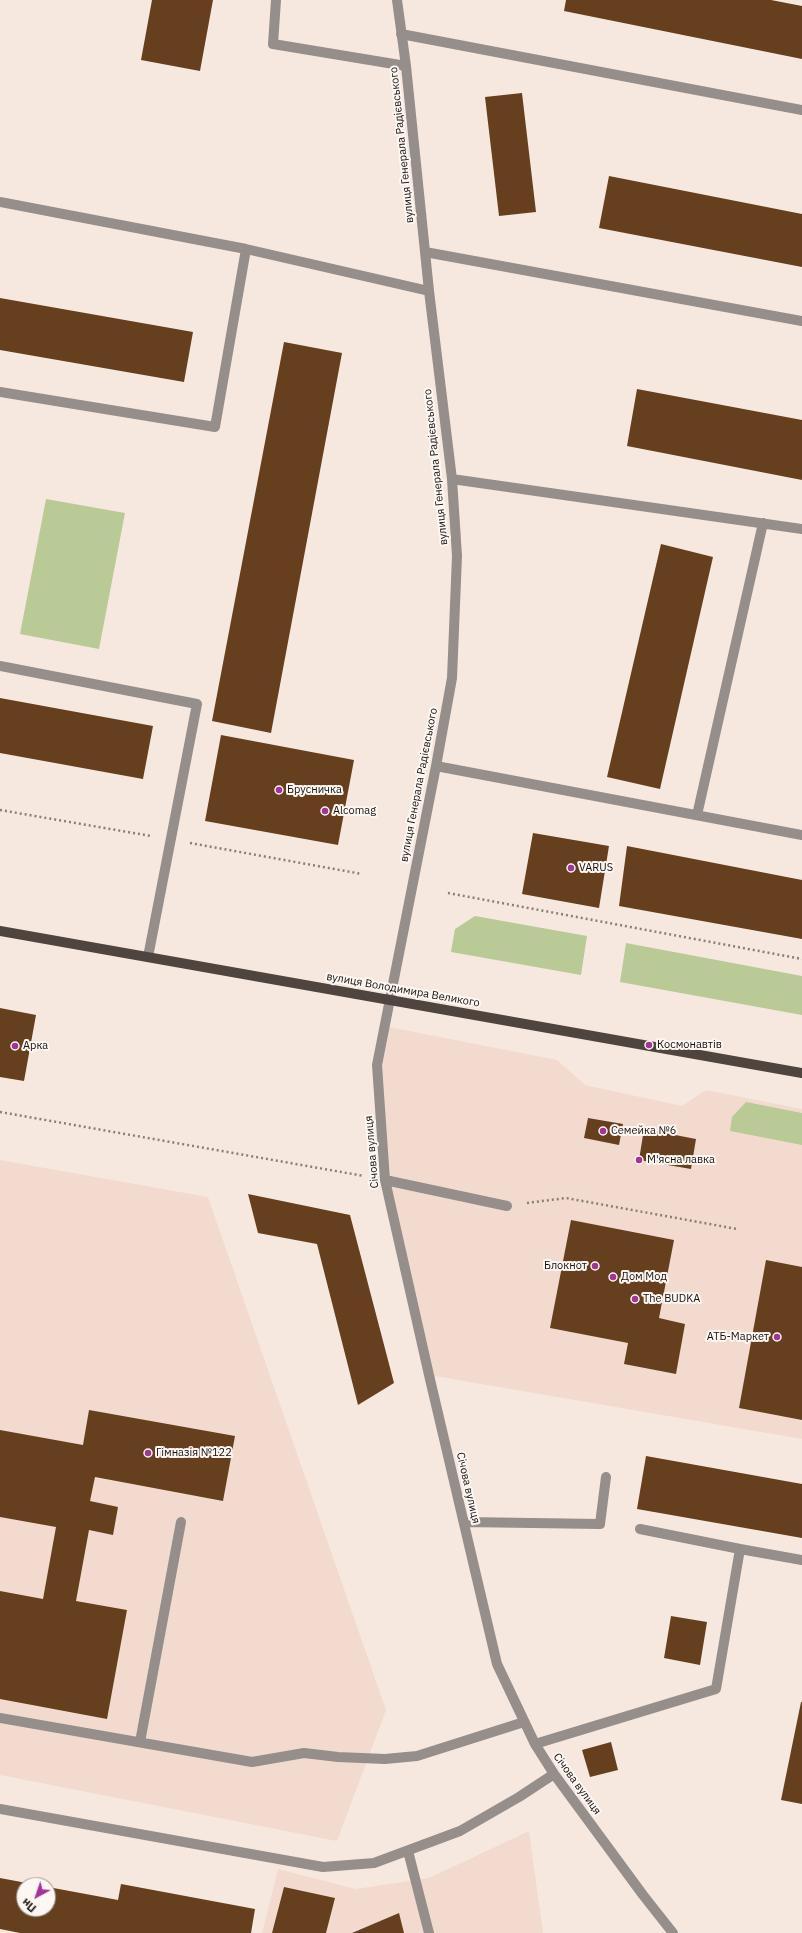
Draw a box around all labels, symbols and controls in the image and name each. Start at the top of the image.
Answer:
street label: вулиця Генерала Радієвського [387,66,417,224]
street label: вулиця Генерала Радієвського [421,388,451,546]
street label: вулиця Генерала Радієвського [398,707,440,863]
place label: Брусничка [287,783,342,797]
marker: Брусничка [274,785,284,795]
place label: Alcomag [333,804,376,818]
marker: Alcomag [320,806,330,816]
place label: VARUS [579,861,613,875]
marker: VARUS [566,863,576,873]
street label: вулиця Володимира Великого [325,970,481,1010]
place label: Космонавтів [657,1038,722,1052]
place label: Арка [23,1039,48,1053]
marker: Космонавтів [644,1040,654,1050]
marker: Арка [10,1041,20,1051]
street label: Січова вулиця [362,1115,382,1189]
place label: Семейка №6 [611,1124,676,1138]
marker: Семейка №6 [598,1126,608,1136]
place label: М'ясна лавка [647,1153,715,1167]
marker: М'ясна лавка [634,1155,644,1165]
place label: Блокнот [544,1259,587,1273]
marker: Блокнот [590,1261,600,1271]
place label: Дом Мод [621,1270,667,1284]
marker: Дом Мод [608,1272,618,1282]
place label: The BUDKA [643,1292,700,1306]
marker: The BUDKA [630,1294,640,1304]
place label: АТБ-Маркет [707,1330,769,1344]
marker: АТБ-Маркет [772,1332,782,1342]
place label: Гімназія №122 [156,1446,232,1460]
marker: Гімназія №122 [143,1448,153,1458]
street label: Січова вулиця [453,1451,483,1525]
street label: Січова вулиця [550,1751,604,1817]
north arrow [16,1877,56,1917]
text: Пн [19,1895,39,1915]

